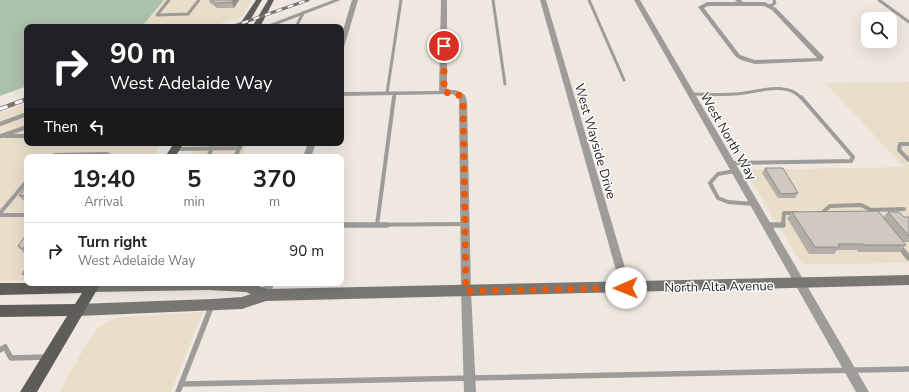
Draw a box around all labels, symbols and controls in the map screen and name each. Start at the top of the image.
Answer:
map controls [861,12,897,48]
button: search [861,12,897,48]
pin [427,29,461,63]
text: 90 m [110,35,176,73]
icon: arrive [433,35,455,57]
icon: right [44,40,96,92]
text: West Adelaide Way [110,71,272,95]
street label: West Wayside Drive [570,81,620,201]
street label: West North Way [696,89,761,184]
icon: left [86,116,108,138]
text: Then [44,117,78,137]
text: 19:40 [72,163,135,195]
text: 5 [187,163,201,195]
text: 370 [253,163,296,195]
text: Arrival [84,193,123,211]
text: min [183,193,205,211]
text: m [269,193,280,211]
text: Turn right [78,232,147,252]
icon: right [44,240,66,262]
text: 90 m [289,241,324,261]
text: West Adelaide Way [78,252,195,270]
position arrow [605,267,647,309]
street label: North Alta Avenue [664,277,774,297]

